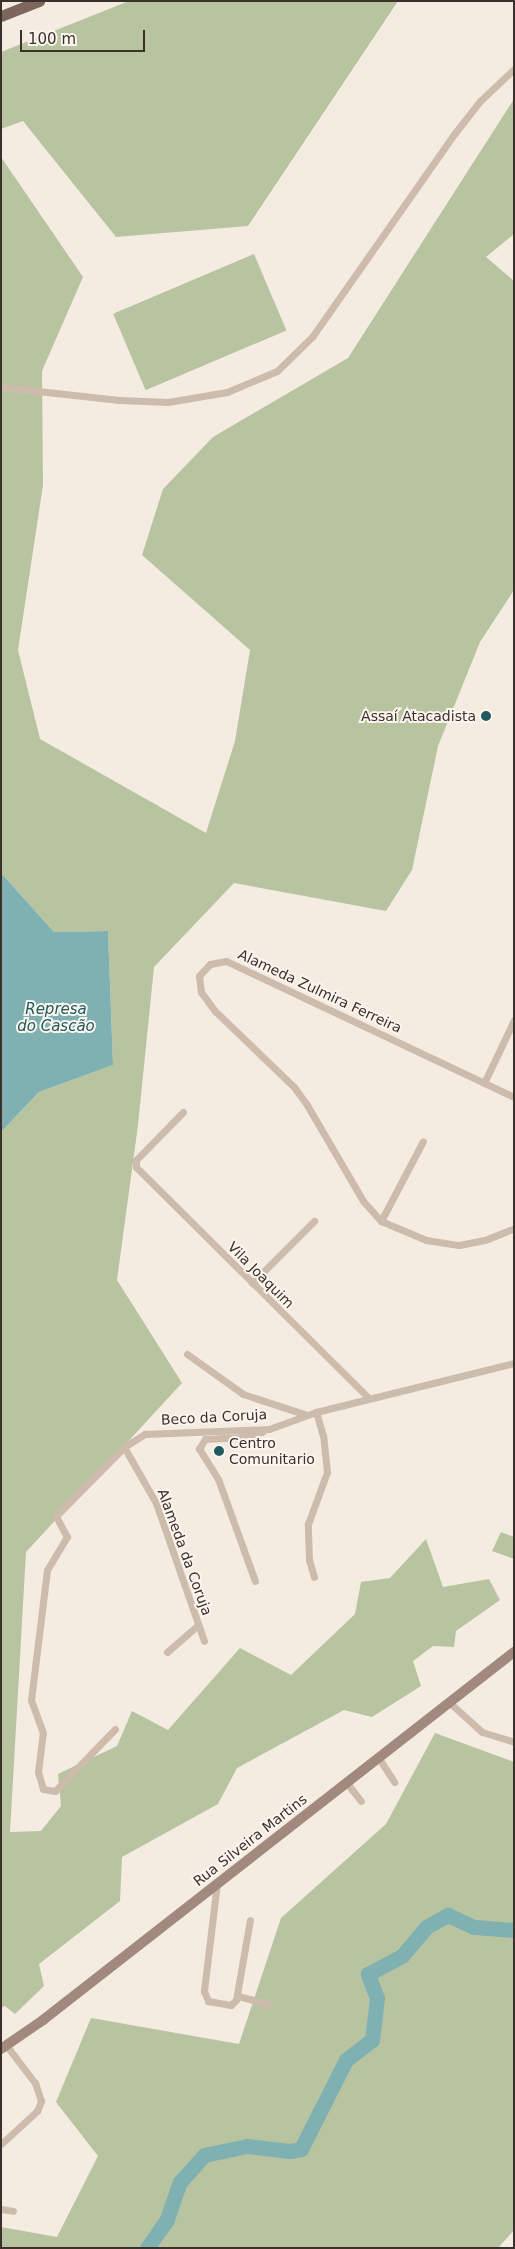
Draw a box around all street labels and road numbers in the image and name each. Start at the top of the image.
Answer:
street label: Alameda Zulmira Ferreira [236,946,404,1036]
street label: Vila Joaquim [224,1238,298,1312]
street label: Beco da Coruja [160,1406,268,1428]
street label: Alameda da Coruja [154,1486,216,1618]
street label: Rua Silveira Martins [190,1791,310,1889]

